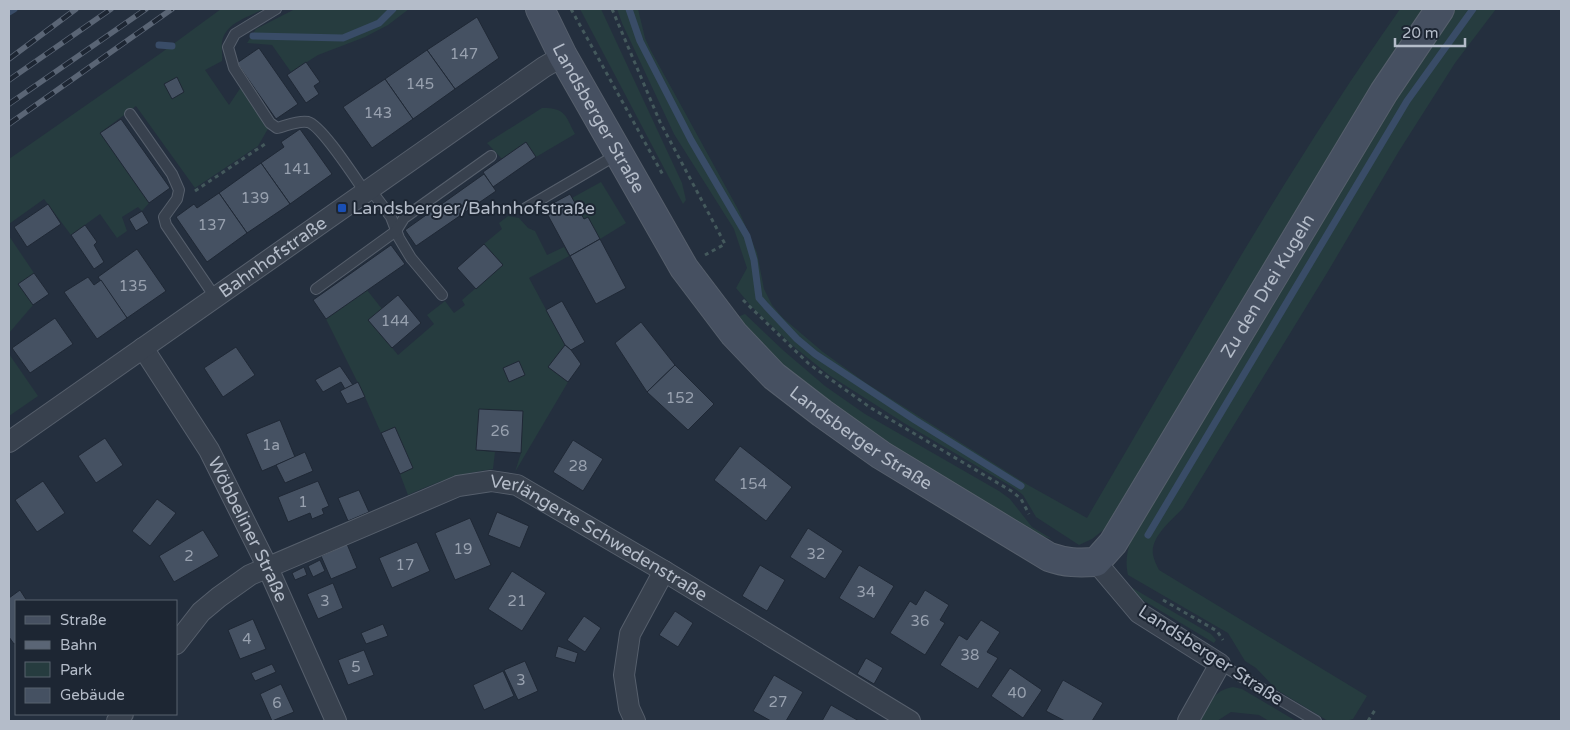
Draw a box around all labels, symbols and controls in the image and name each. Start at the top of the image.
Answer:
scale bar [1395,15,1465,47]
text: 20 m [1402,24,1439,42]
street label: Landsberger Straße [548,40,650,197]
house number: 147 [450,45,478,63]
house number: 145 [406,75,434,93]
house number: 143 [364,104,392,122]
house number: 141 [283,160,311,178]
house number: 139 [241,189,269,207]
place label: Landsberger/Bahnhofstraße [352,197,595,219]
marker: Landsberger/Bahnhofstraße [336,202,348,214]
street label: Zu den Drei Kugeln [1216,210,1319,362]
street label: Bahnhofstraße [214,212,331,303]
house number: 137 [198,216,226,234]
house number: 135 [119,277,147,295]
house number: 144 [381,312,409,330]
street label: Landsberger Straße [785,381,936,495]
house number: 152 [666,389,694,407]
house number: 26 [491,422,509,440]
house number: 1a [262,436,280,454]
street label: Wöbbeliner Straße [203,453,293,605]
house number: 28 [569,457,587,475]
street label: Verlängerte Schwedenstraße [488,470,711,606]
house number: 154 [739,475,767,493]
house number: 1 [298,493,308,511]
house number: 19 [454,540,472,558]
house number: 32 [807,545,825,563]
house number: 2 [184,547,194,565]
house number: 17 [396,556,414,574]
house number: 34 [857,583,875,601]
house number: 3 [320,592,330,610]
house number: 21 [508,592,526,610]
legend [15,600,178,715]
street label: Landsberger Straße [1134,600,1288,710]
text: Straße [60,611,106,629]
house number: 36 [911,612,929,630]
house number: 4 [242,630,252,648]
text: Bahn [60,636,97,654]
house number: 38 [961,646,979,664]
house number: 5 [351,658,361,676]
text: Park [60,661,92,679]
house number: 3 [516,671,526,689]
house number: 40 [1008,684,1026,702]
text: Gebäude [60,686,125,704]
house number: 27 [769,693,787,711]
house number: 6 [272,694,282,712]

